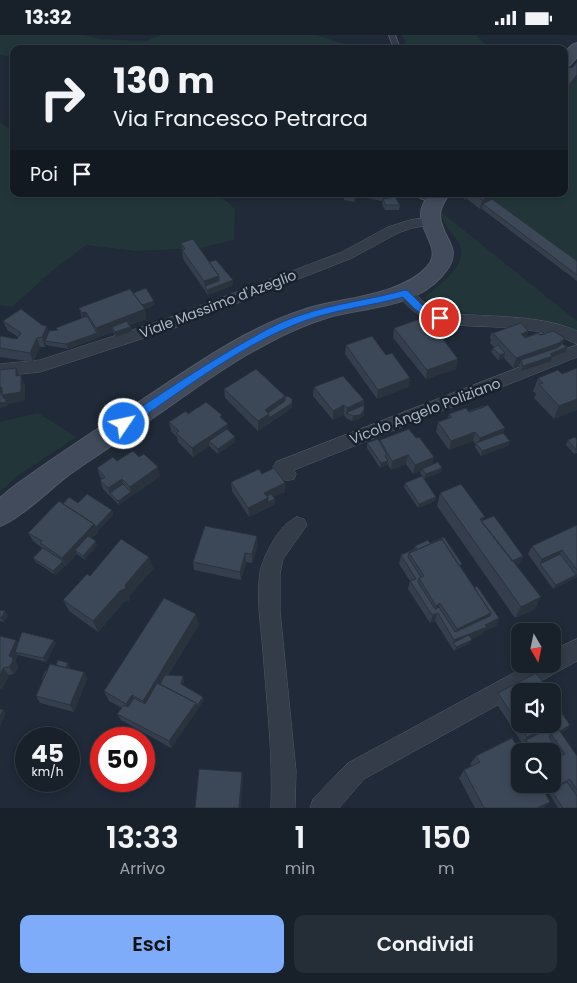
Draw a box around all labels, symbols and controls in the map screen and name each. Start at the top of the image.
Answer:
text: 13:32 [25,4,71,31]
text: 130 m [113,56,215,105]
icon: right [30,65,95,130]
text: Via Francesco Petrarca [113,103,368,134]
icon: arrive [68,160,96,188]
text: Poi [30,161,58,188]
street label: Viale Massimo d'Azeglio [137,265,299,343]
pin [419,297,461,339]
icon: arrive [426,304,454,332]
street label: Vicolo Angelo Poliziano [347,373,503,449]
position arrow [97,397,149,449]
north arrow [511,623,561,673]
map controls [511,623,561,793]
button: sound [511,683,561,733]
speed limit sign: 50 [90,727,155,792]
text: 45 [31,736,64,771]
button: search [511,743,561,793]
text: km/h [32,763,63,780]
text: 13:33 [106,816,179,859]
text: 1 [295,816,305,859]
text: 150 [421,816,471,859]
text: Arrivo [119,857,165,880]
text: min [285,857,315,880]
text: m [438,857,454,880]
button: Esci [20,915,284,973]
button: Condividi [294,915,557,973]

